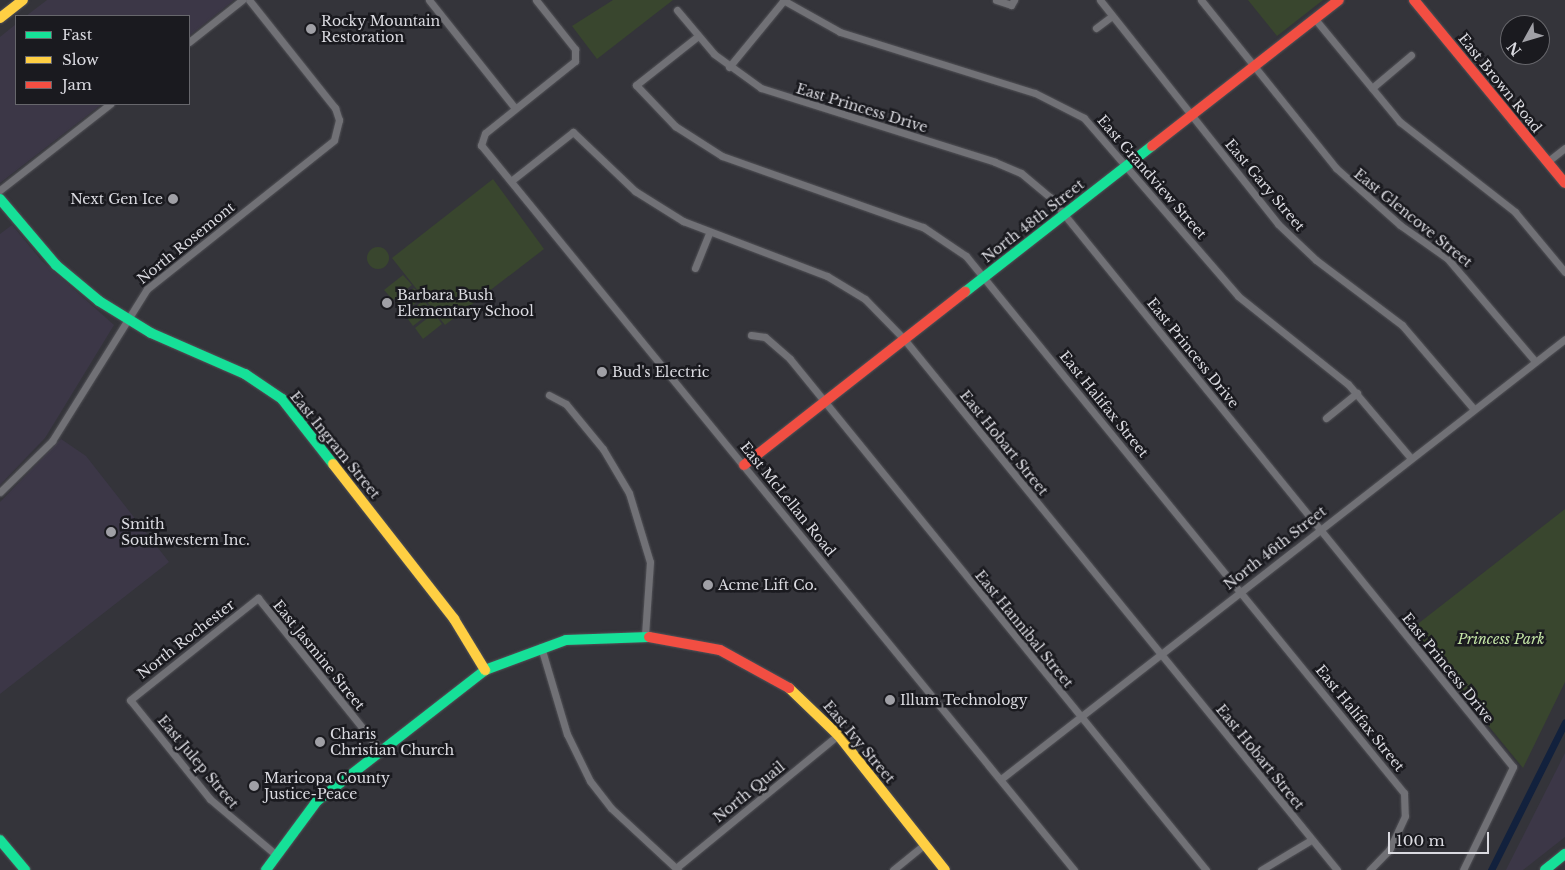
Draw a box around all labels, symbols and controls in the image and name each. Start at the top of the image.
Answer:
place label: Rocky Mountain Restoration [321,13,441,46]
legend [15,15,190,105]
north arrow [1500,15,1550,65]
marker: Rocky Mountain Restoration [305,23,317,35]
text: Fast [62,25,92,44]
street label: East Brown Road [1455,30,1545,136]
text: N [1503,38,1525,60]
text: Slow [62,50,99,69]
text: Jam [62,75,92,94]
street label: East Princess Drive [794,80,930,136]
street label: East Grandview Street [1094,112,1210,242]
street label: East Gary Street [1222,135,1308,235]
street label: East Glencove Street [1351,165,1475,271]
street label: North 48th Street [979,176,1087,266]
place label: Next Gen Ice [70,191,163,207]
marker: Next Gen Ice [167,193,179,205]
street label: North Rosemont [134,199,238,287]
place label: Barbara Bush Elementary School [397,287,534,320]
street label: East Princess Drive [1143,295,1243,411]
marker: Barbara Bush Elementary School [381,297,393,309]
street label: East Halifax Street [1056,348,1152,460]
place label: Bud's Electric [612,364,709,380]
marker: Bud's Electric [596,366,608,378]
street label: East Hobart Street [956,387,1052,499]
street label: East Ingram Street [287,388,383,502]
street label: East McLellan Road [737,439,839,559]
street label: North 46th Street [1220,503,1330,593]
place label: Smith Southwestern Inc. [121,516,250,548]
marker: Smith Southwestern Inc. [105,526,117,538]
street label: East Hannibal Street [972,567,1076,691]
place label: Acme Lift Co. [718,577,817,593]
marker: Acme Lift Co. [702,579,714,591]
street label: North Rochester [134,596,238,682]
street label: East Jasmine Street [270,597,368,713]
street label: East Princess Drive [1398,610,1498,726]
park label: Princess Park [1458,631,1544,647]
street label: East Halifax Street [1312,662,1408,774]
place label: Illum Technology [900,692,1028,708]
marker: Illum Technology [884,694,896,706]
street label: East Ivy Street [820,697,898,787]
street label: East Hobart Street [1212,701,1308,813]
street label: East Julep Street [154,712,242,812]
place label: Charis Christian Church [330,726,454,759]
marker: Charis Christian Church [314,736,326,748]
street label: North Quail [710,758,788,826]
place label: Maricopa County Justice-Peace [264,770,390,802]
marker: Maricopa County Justice-Peace [248,780,260,792]
scale bar [1390,822,1491,854]
text: 100 m [1396,831,1445,850]

